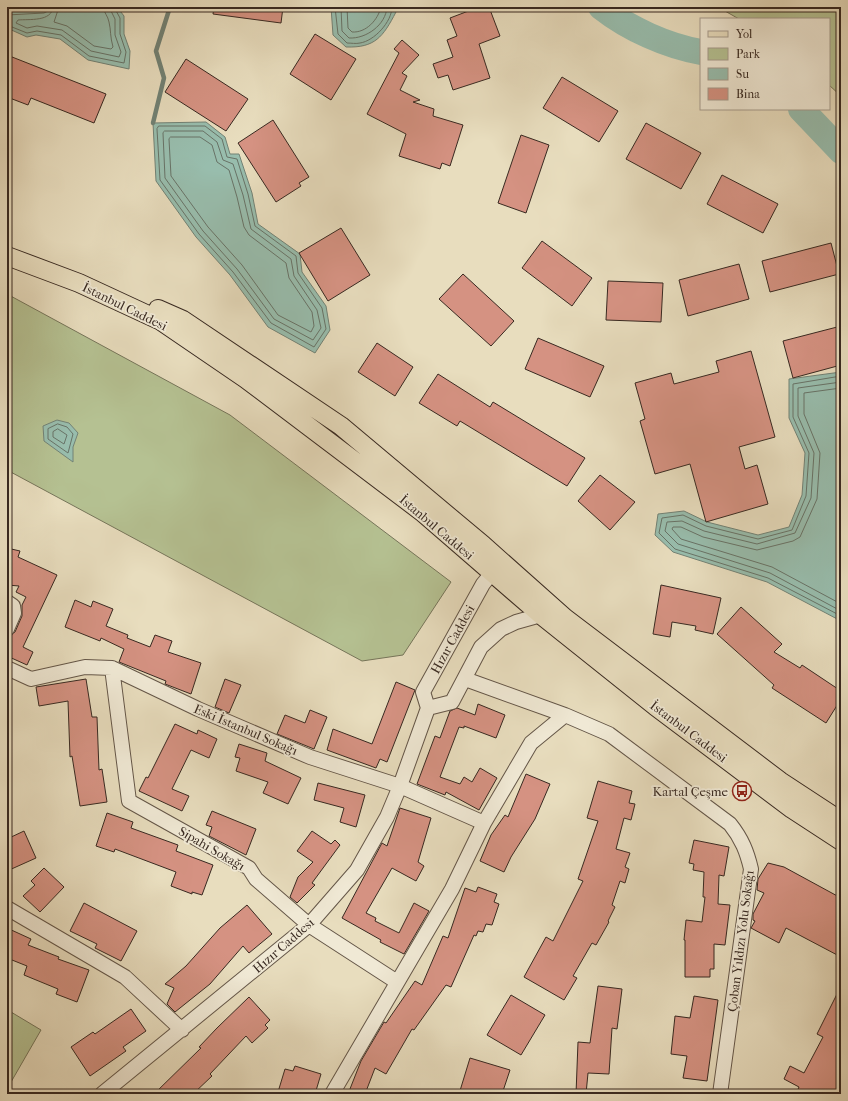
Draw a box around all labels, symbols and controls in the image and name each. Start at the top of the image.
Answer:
legend [700,18,830,110]
text: Yol [735,27,753,41]
text: Park [736,47,761,61]
text: Su [736,67,749,81]
text: Bina [736,87,760,101]
street label: İstanbul Caddesi [80,279,170,334]
street label: İstanbul Caddesi [396,492,477,563]
street label: Hızır Caddesi [427,602,477,676]
street label: İstanbul Caddesi [647,698,730,765]
street label: Eski İstanbul Sokağı [192,701,300,758]
bus stop icon: Kartal Çeşme [731,780,753,802]
place label: Kartal Çeşme [653,784,729,800]
street label: Sipahi Sokağı [176,823,248,874]
street label: Çoban Yıldızı Yolu Sokağı [724,869,757,1013]
street label: Hızır Caddesi [250,915,317,976]

